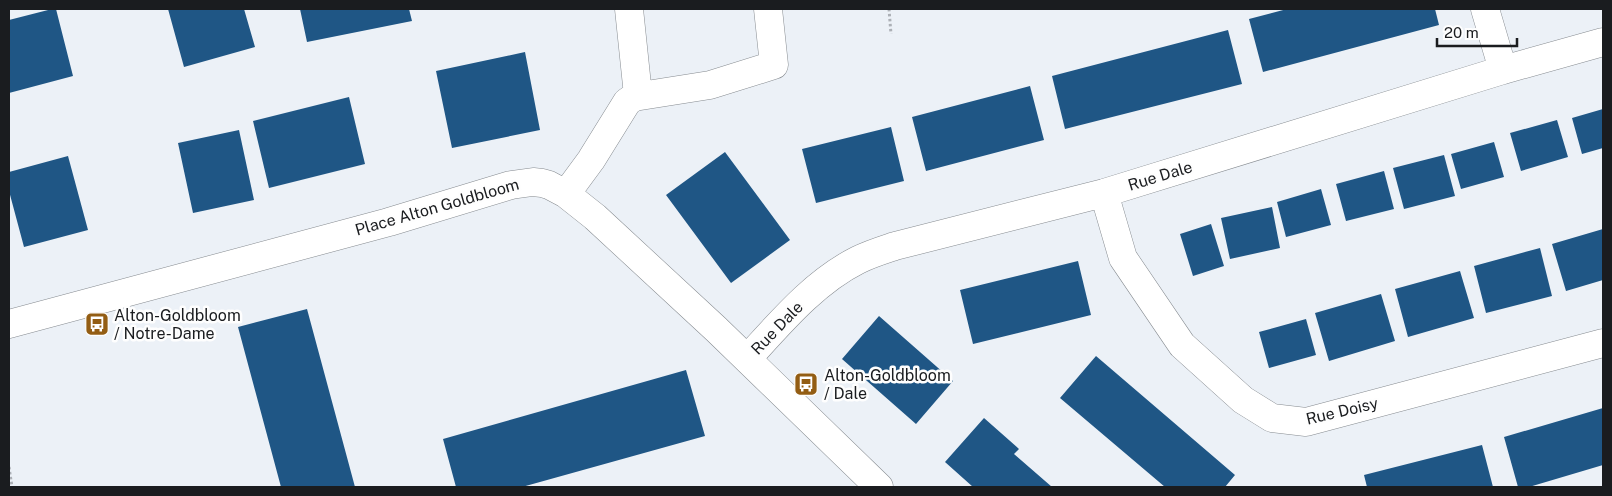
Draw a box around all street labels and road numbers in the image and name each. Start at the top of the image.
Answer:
street label: Rue Dale [1126,157,1194,195]
street label: Place Alton Goldbloom [353,174,521,240]
street label: Rue Dale [747,298,807,358]
street label: Rue Doisy [1304,393,1380,429]

